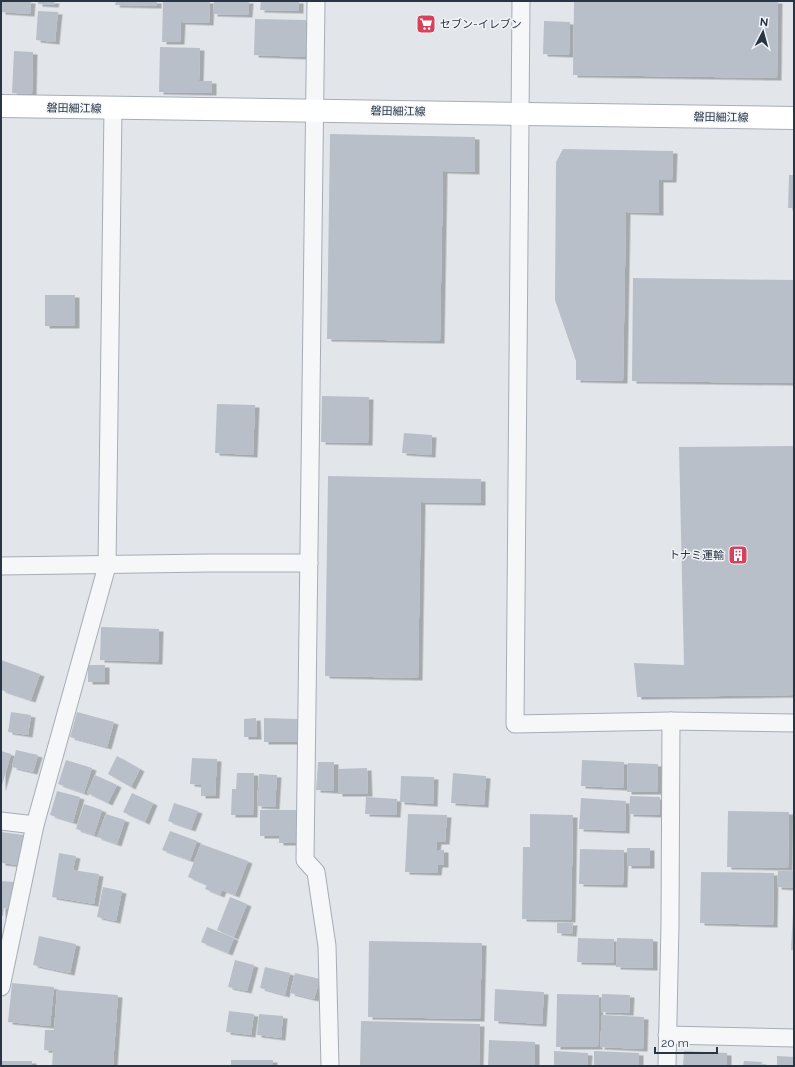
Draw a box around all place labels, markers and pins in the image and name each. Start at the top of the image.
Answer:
supermarket icon: セブン-イレブン [415,13,437,35]
place label: セブン-イレブン [440,18,522,31]
building icon: トナミ運輸 [727,544,749,566]
place label: トナミ運輸 [669,549,724,562]

